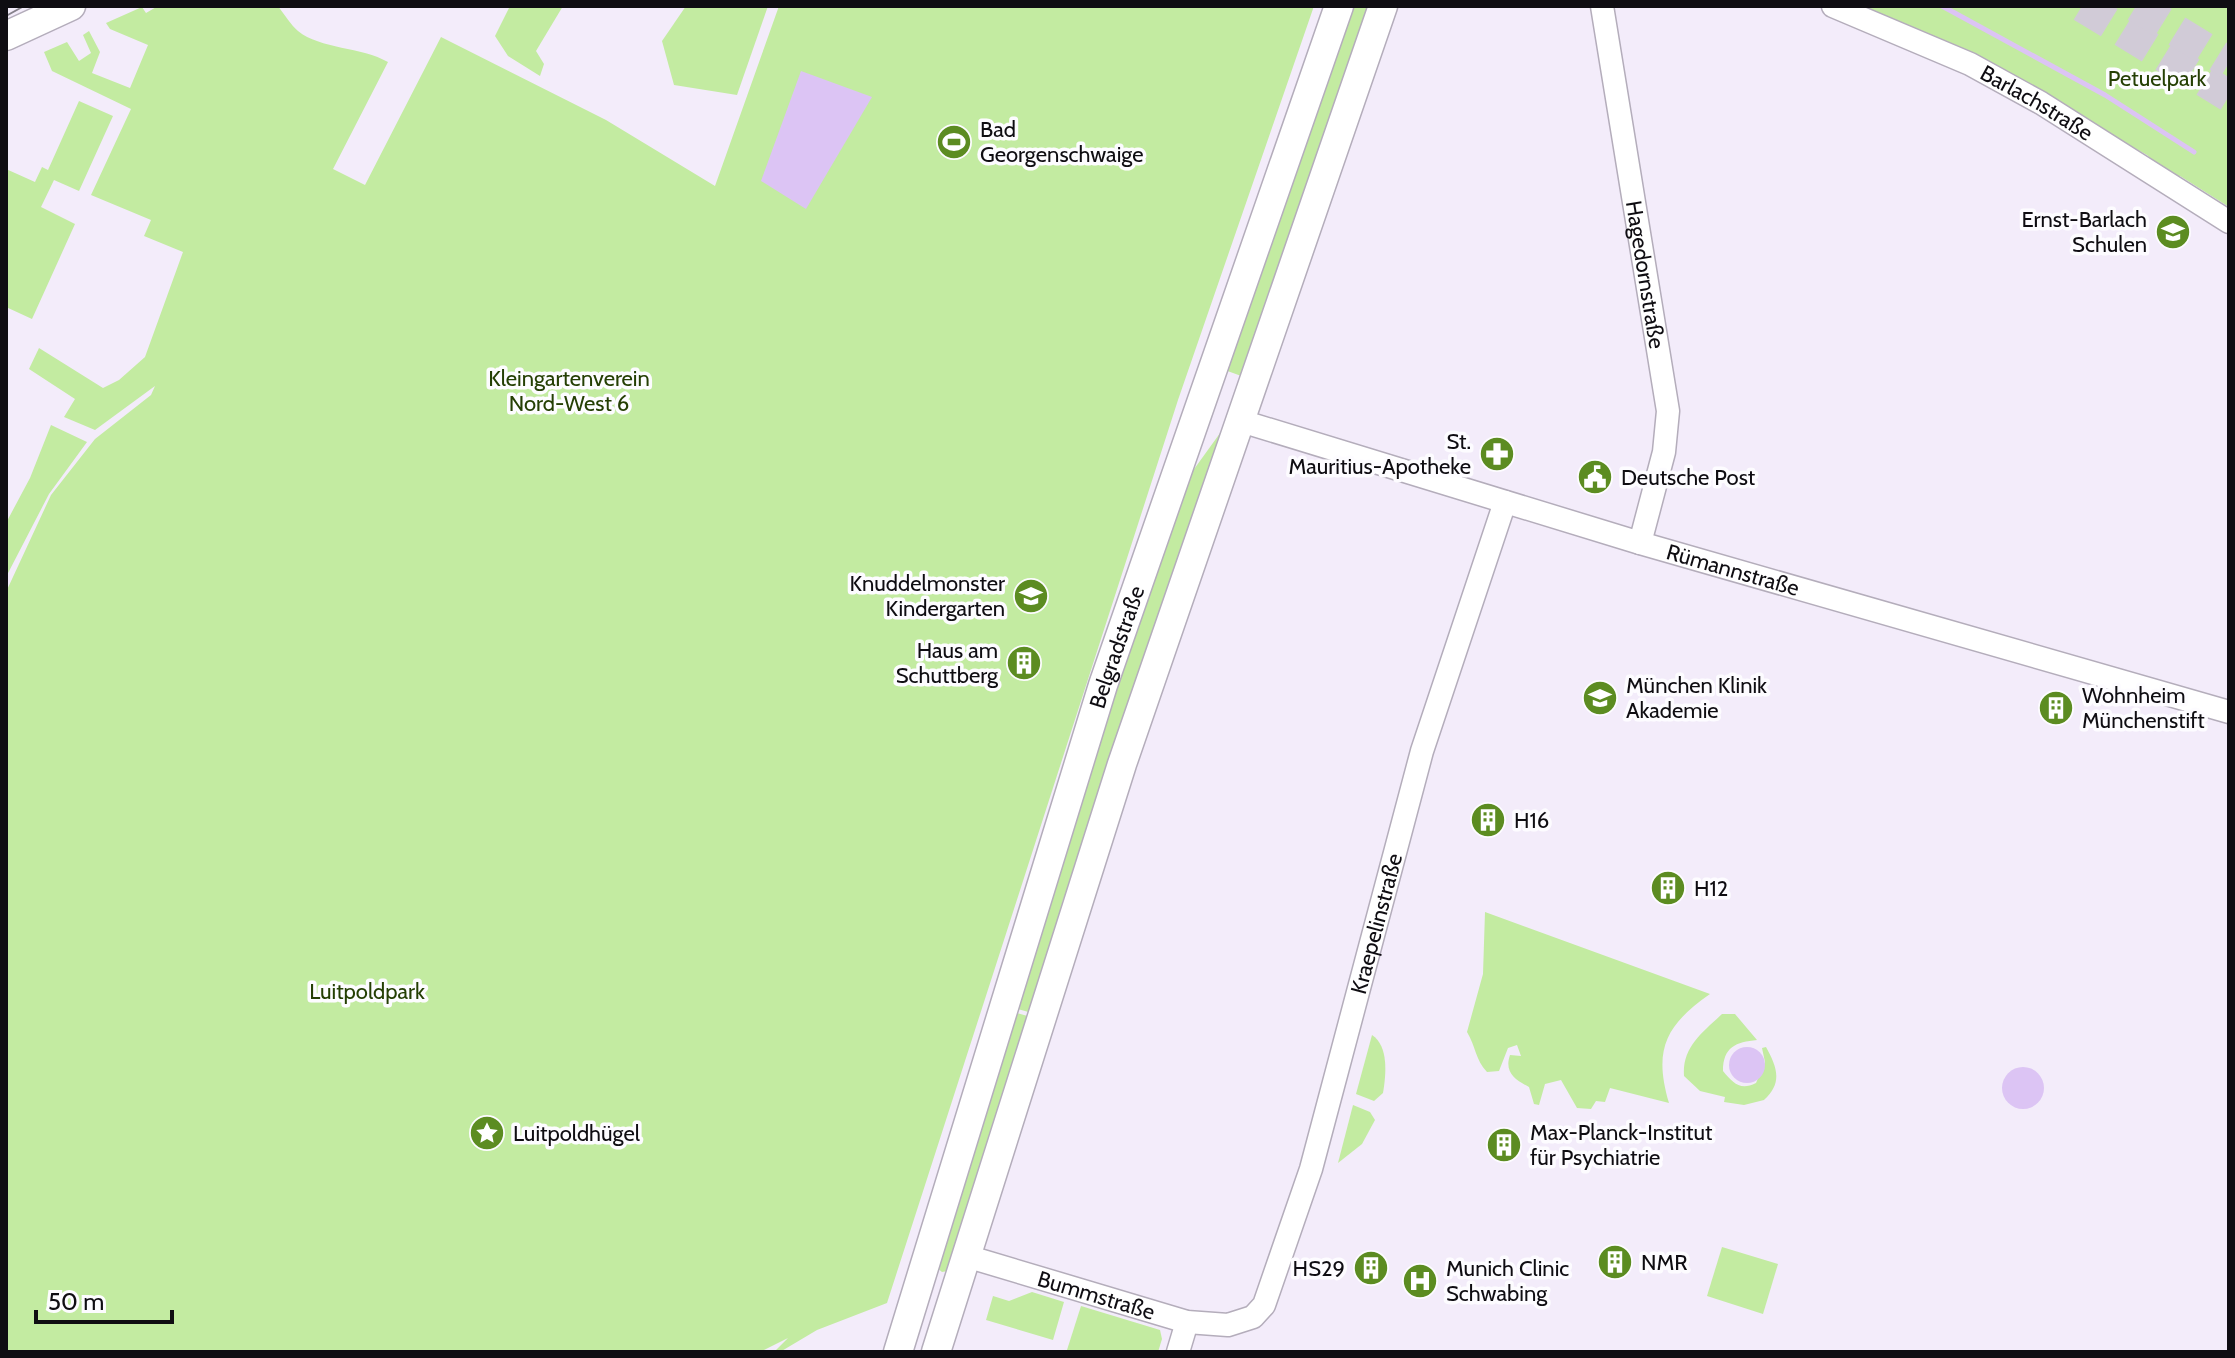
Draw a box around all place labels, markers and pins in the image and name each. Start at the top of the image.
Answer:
place label: Bad Georgenschwaige [980,116,1144,168]
sports icon: Bad Georgenschwaige [935,123,973,161]
place label: Ernst-Barlach Schulen [2022,206,2147,258]
school or university icon: Ernst-Barlach Schulen [2154,213,2192,251]
place label: St. Mauritius-Apotheke [1289,428,1471,480]
pharmacy icon: St. Mauritius-Apotheke [1478,435,1516,473]
public building icon: Deutsche Post [1576,458,1614,496]
place label: Deutsche Post [1621,464,1756,491]
place label: Knuddelmonster Kindergarten [850,570,1005,622]
school or university icon: Knuddelmonster Kindergarten [1012,577,1050,615]
place label: Haus am Schuttberg [896,637,999,689]
building icon: Haus am Schuttberg [1005,644,1043,682]
place label: München Klinik Akademie [1626,672,1767,724]
school or university icon: München Klinik Akademie [1581,679,1619,717]
place label: Wohnheim Münchenstift [2082,682,2205,734]
building icon: Wohnheim Münchenstift [2037,689,2075,727]
building icon: H16 [1469,801,1507,839]
place label: H16 [1514,807,1549,834]
building icon: H12 [1649,869,1687,907]
place label: H12 [1694,875,1728,902]
place icon: Luitpoldhügel [468,1114,506,1152]
place label: Max-Planck-Institut für Psychiatrie [1530,1119,1713,1171]
place label: Luitpoldhügel [513,1120,641,1147]
building icon: Max-Planck-Institut für Psychiatrie [1485,1126,1523,1164]
building icon: NMR [1596,1243,1634,1281]
building icon: HS29 [1352,1249,1390,1287]
place label: NMR [1641,1249,1687,1276]
place label: HS29 [1293,1255,1345,1282]
place label: Munich Clinic Schwabing [1446,1255,1569,1307]
hospital icon: Munich Clinic Schwabing [1401,1262,1439,1300]

